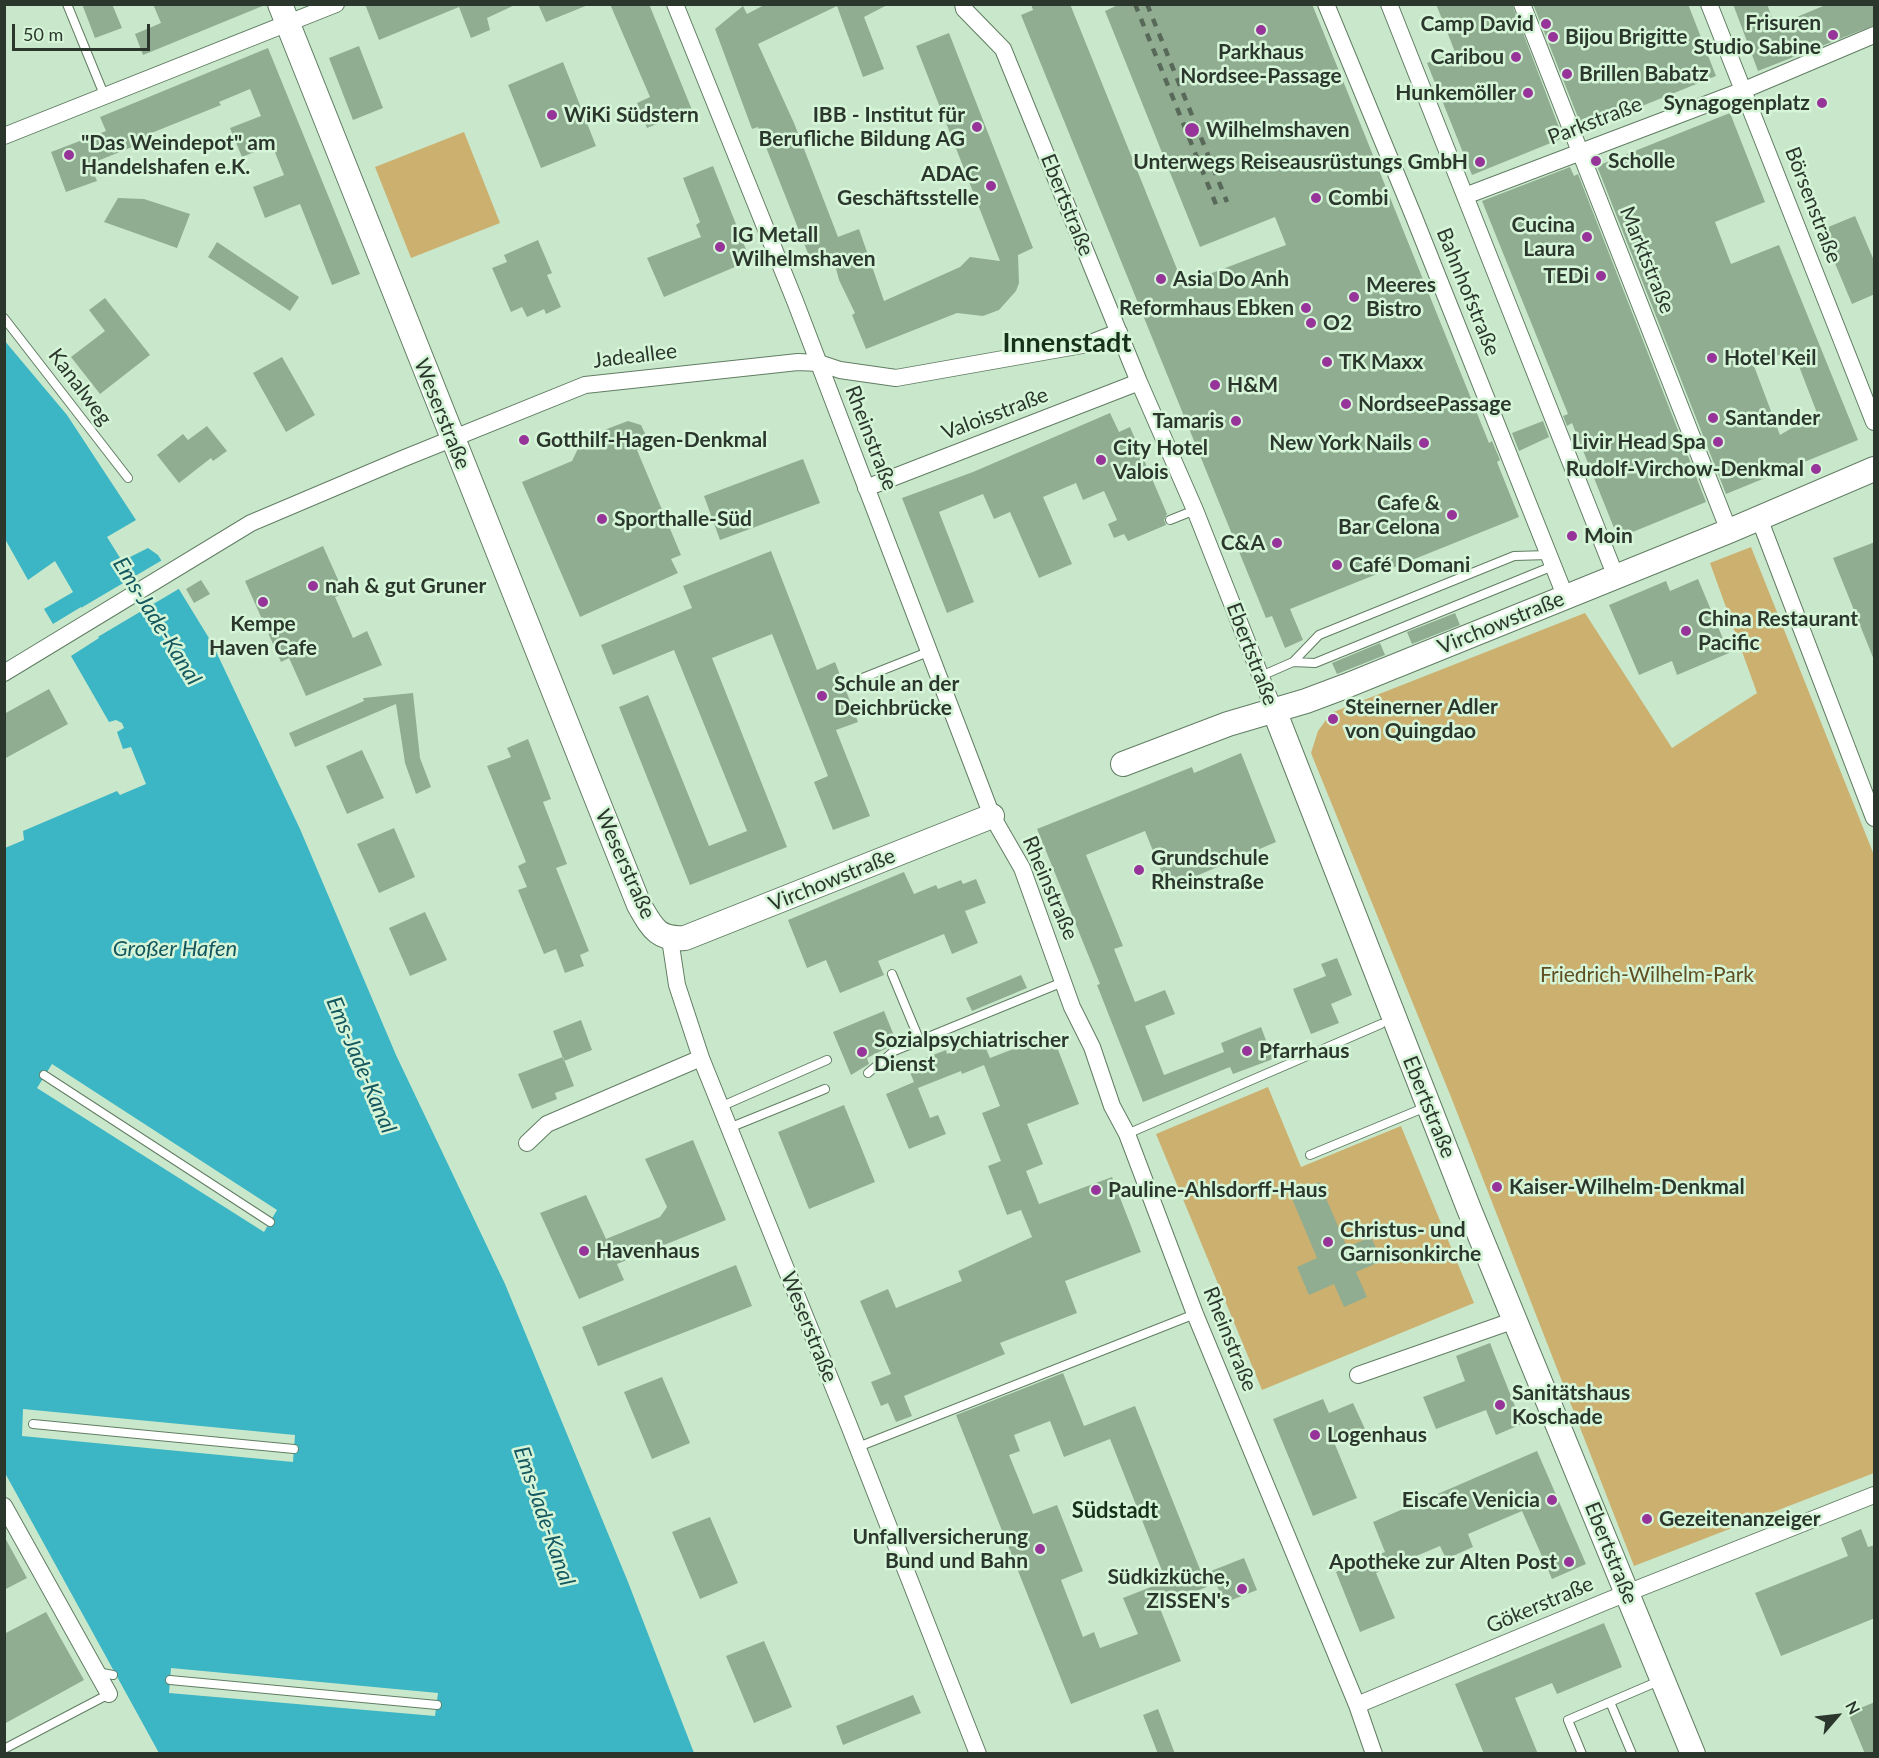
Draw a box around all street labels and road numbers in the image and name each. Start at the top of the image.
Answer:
street label: Parkstraße [1544,92,1646,150]
street label: Börsenstraße [1779,143,1847,267]
street label: Ebertstraße [1035,150,1099,260]
street label: Marktstraße [1614,203,1680,317]
street label: Bahnhofstraße [1431,224,1505,360]
street label: Jadeallee [592,338,678,374]
street label: Kanalweg [43,344,117,430]
street label: Weserstraße [408,355,476,473]
street label: Rheinstraße [839,382,903,494]
street label: Valoisstraße [938,382,1052,446]
street label: Virchowstraße [1434,586,1568,660]
street label: Ebertstraße [1221,599,1283,709]
street label: Weserstraße [590,805,660,923]
street label: Rheinstraße [1017,832,1083,944]
street label: Virchowstraße [765,843,899,917]
street label: Ebertstraße [1397,1052,1461,1162]
street label: Weserstraße [775,1268,843,1386]
street label: Rheinstraße [1198,1283,1262,1395]
street label: Ebertstraße [1579,1498,1643,1608]
street label: Gökerstraße [1483,1571,1597,1639]

